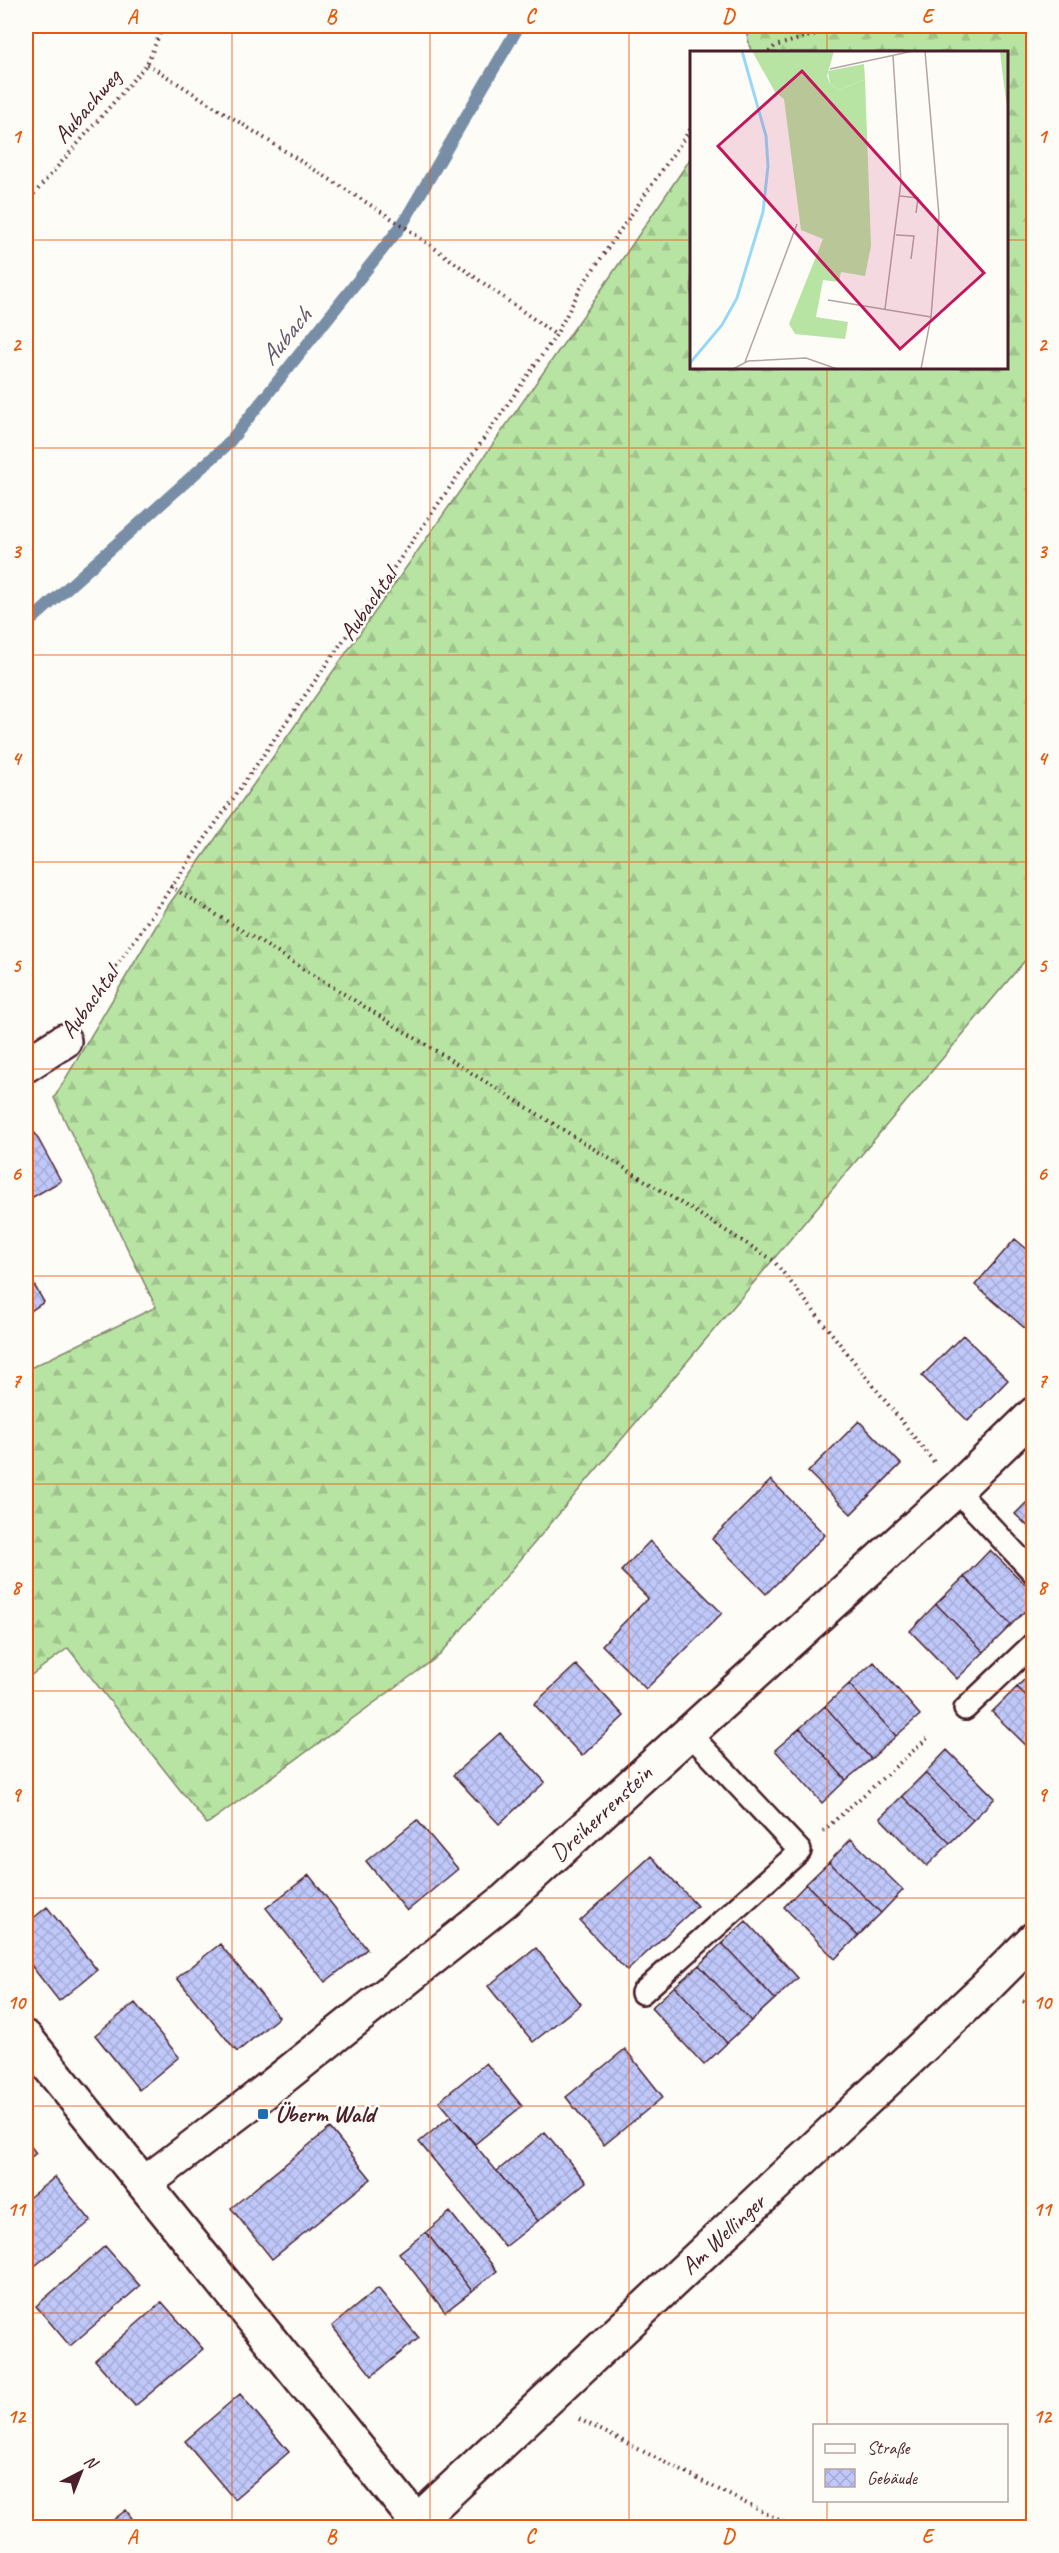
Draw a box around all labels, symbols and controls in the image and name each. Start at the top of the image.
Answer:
text: A [127,4,139,29]
text: B [326,4,338,29]
text: C [525,4,537,29]
text: D [722,4,736,29]
text: E [922,4,936,29]
inset map [690,51,1008,369]
street label: Aubachweg [47,61,129,149]
text: 1 [12,124,23,149]
text: 1 [1038,124,1049,149]
water label: Aubach [252,299,320,372]
text: 2 [12,332,23,357]
text: 2 [1038,332,1049,357]
text: 3 [12,539,23,564]
text: 3 [1038,539,1049,564]
street label: Aubachtal [332,559,406,646]
text: 4 [12,746,24,771]
text: 4 [1038,746,1050,771]
text: 5 [12,953,23,978]
text: 5 [1038,953,1049,978]
street label: Aubachtal [53,957,127,1044]
text: 6 [11,1161,22,1186]
text: 6 [1037,1161,1048,1186]
text: 7 [12,1368,23,1393]
text: 7 [1038,1368,1049,1393]
text: 8 [12,1575,24,1600]
text: 8 [1038,1575,1050,1600]
street label: Dreiherrenstein [544,1758,658,1868]
text: 9 [12,1782,23,1807]
text: 9 [1038,1782,1049,1807]
text: 10 [7,1990,27,2015]
text: 10 [1033,1990,1053,2015]
place label: Überm Wald [275,2099,379,2129]
marker: Überm Wald [256,2107,270,2121]
street label: Am Wellinger [674,2186,773,2281]
text: 11 [7,2197,27,2222]
text: 11 [1033,2197,1053,2222]
text: 12 [7,2404,27,2429]
text: 12 [1033,2404,1053,2429]
legend [813,2424,1008,2502]
text: Straße [867,2437,911,2459]
north arrow [51,2442,111,2502]
text: N [80,2451,103,2474]
text: Gebäude [867,2467,918,2489]
text: A [127,2524,139,2549]
text: B [326,2524,338,2549]
text: C [525,2524,537,2549]
text: D [722,2524,736,2549]
text: E [922,2524,936,2549]

